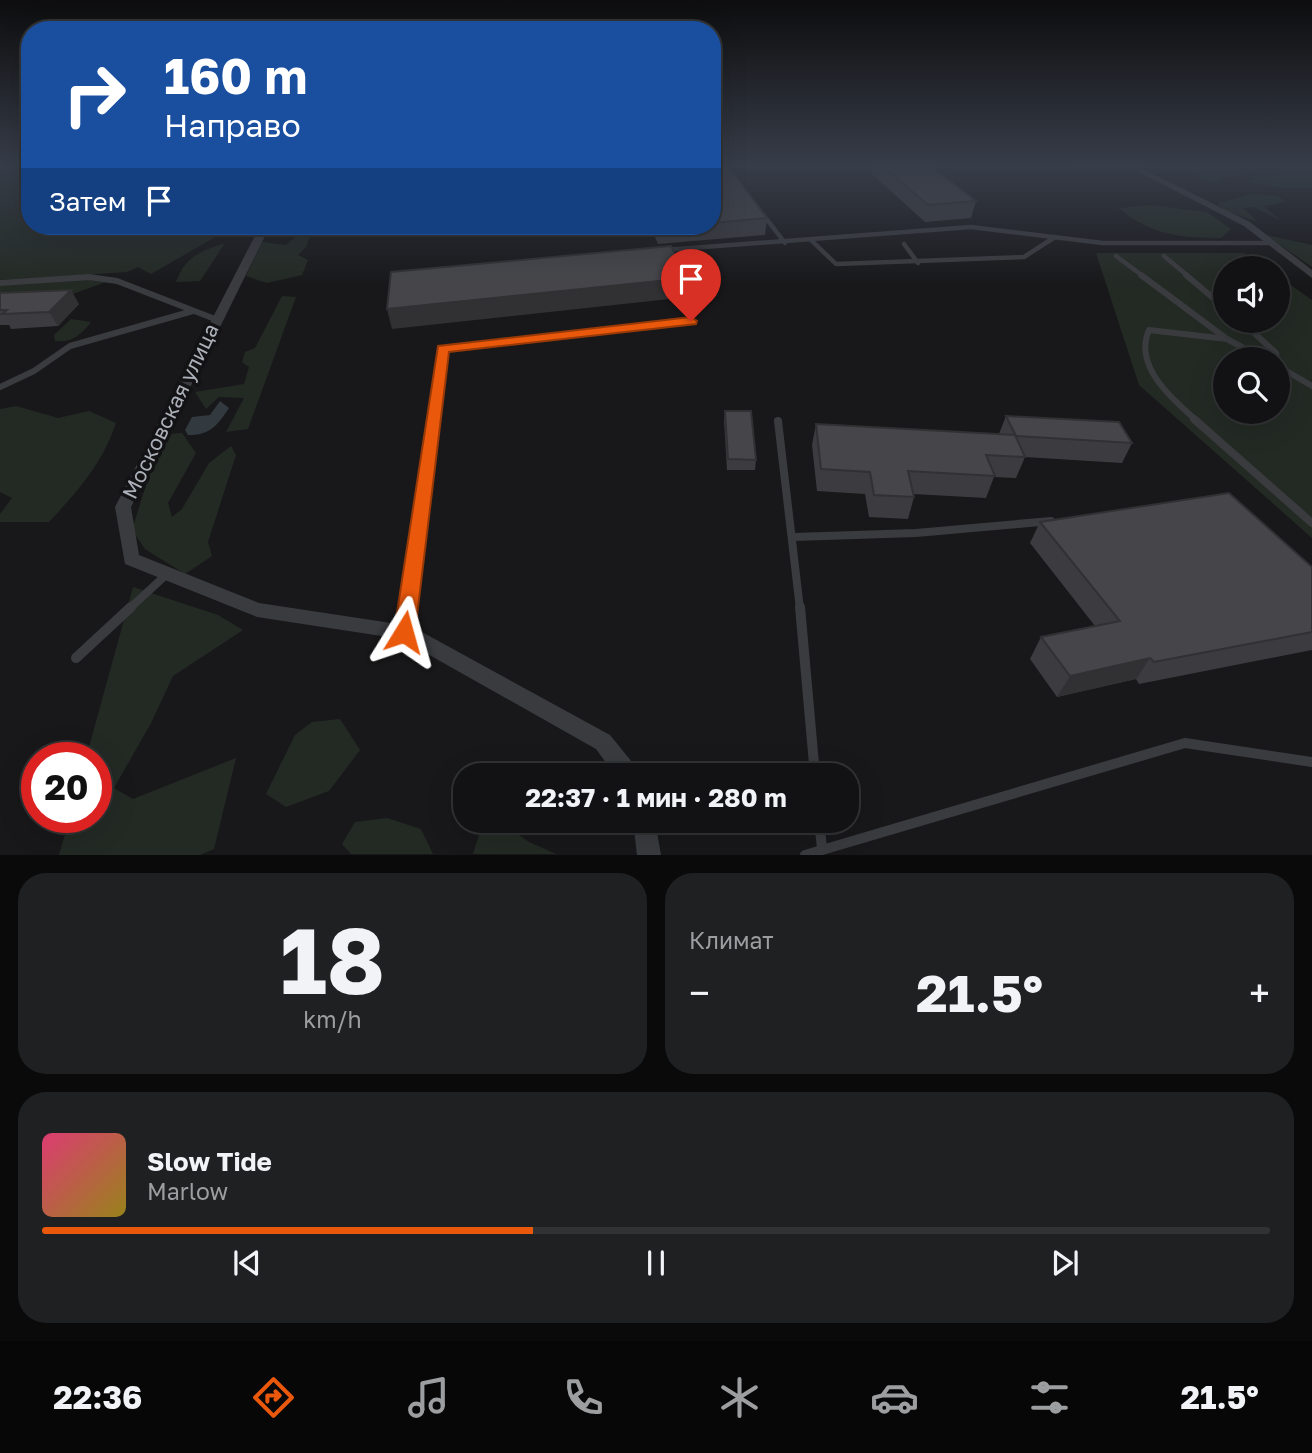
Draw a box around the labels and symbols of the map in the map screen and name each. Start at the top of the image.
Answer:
pin [661,249,721,321]
street label: Московская улица [116,319,224,503]
position arrow [367,595,441,669]
speed limit sign: 20 [21,742,112,833]

